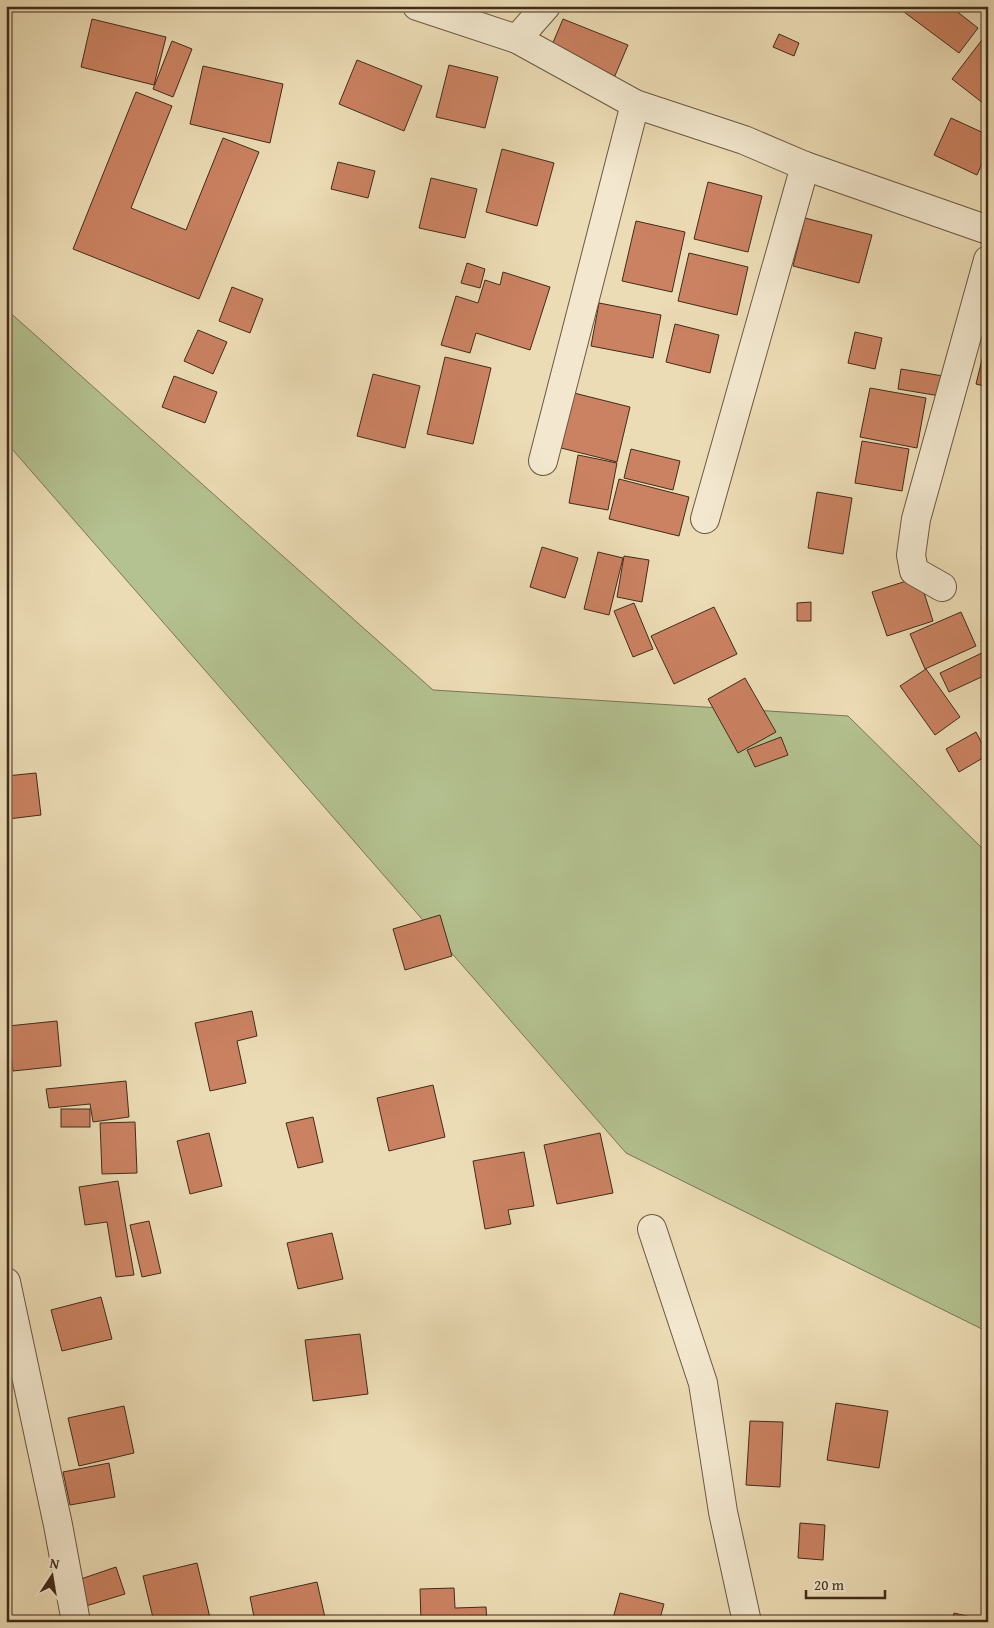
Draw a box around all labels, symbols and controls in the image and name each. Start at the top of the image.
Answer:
north arrow [28,1550,78,1600]
text: N [48,1553,62,1574]
scale bar [806,1568,885,1600]
text: 20 m [814,1574,845,1595]

